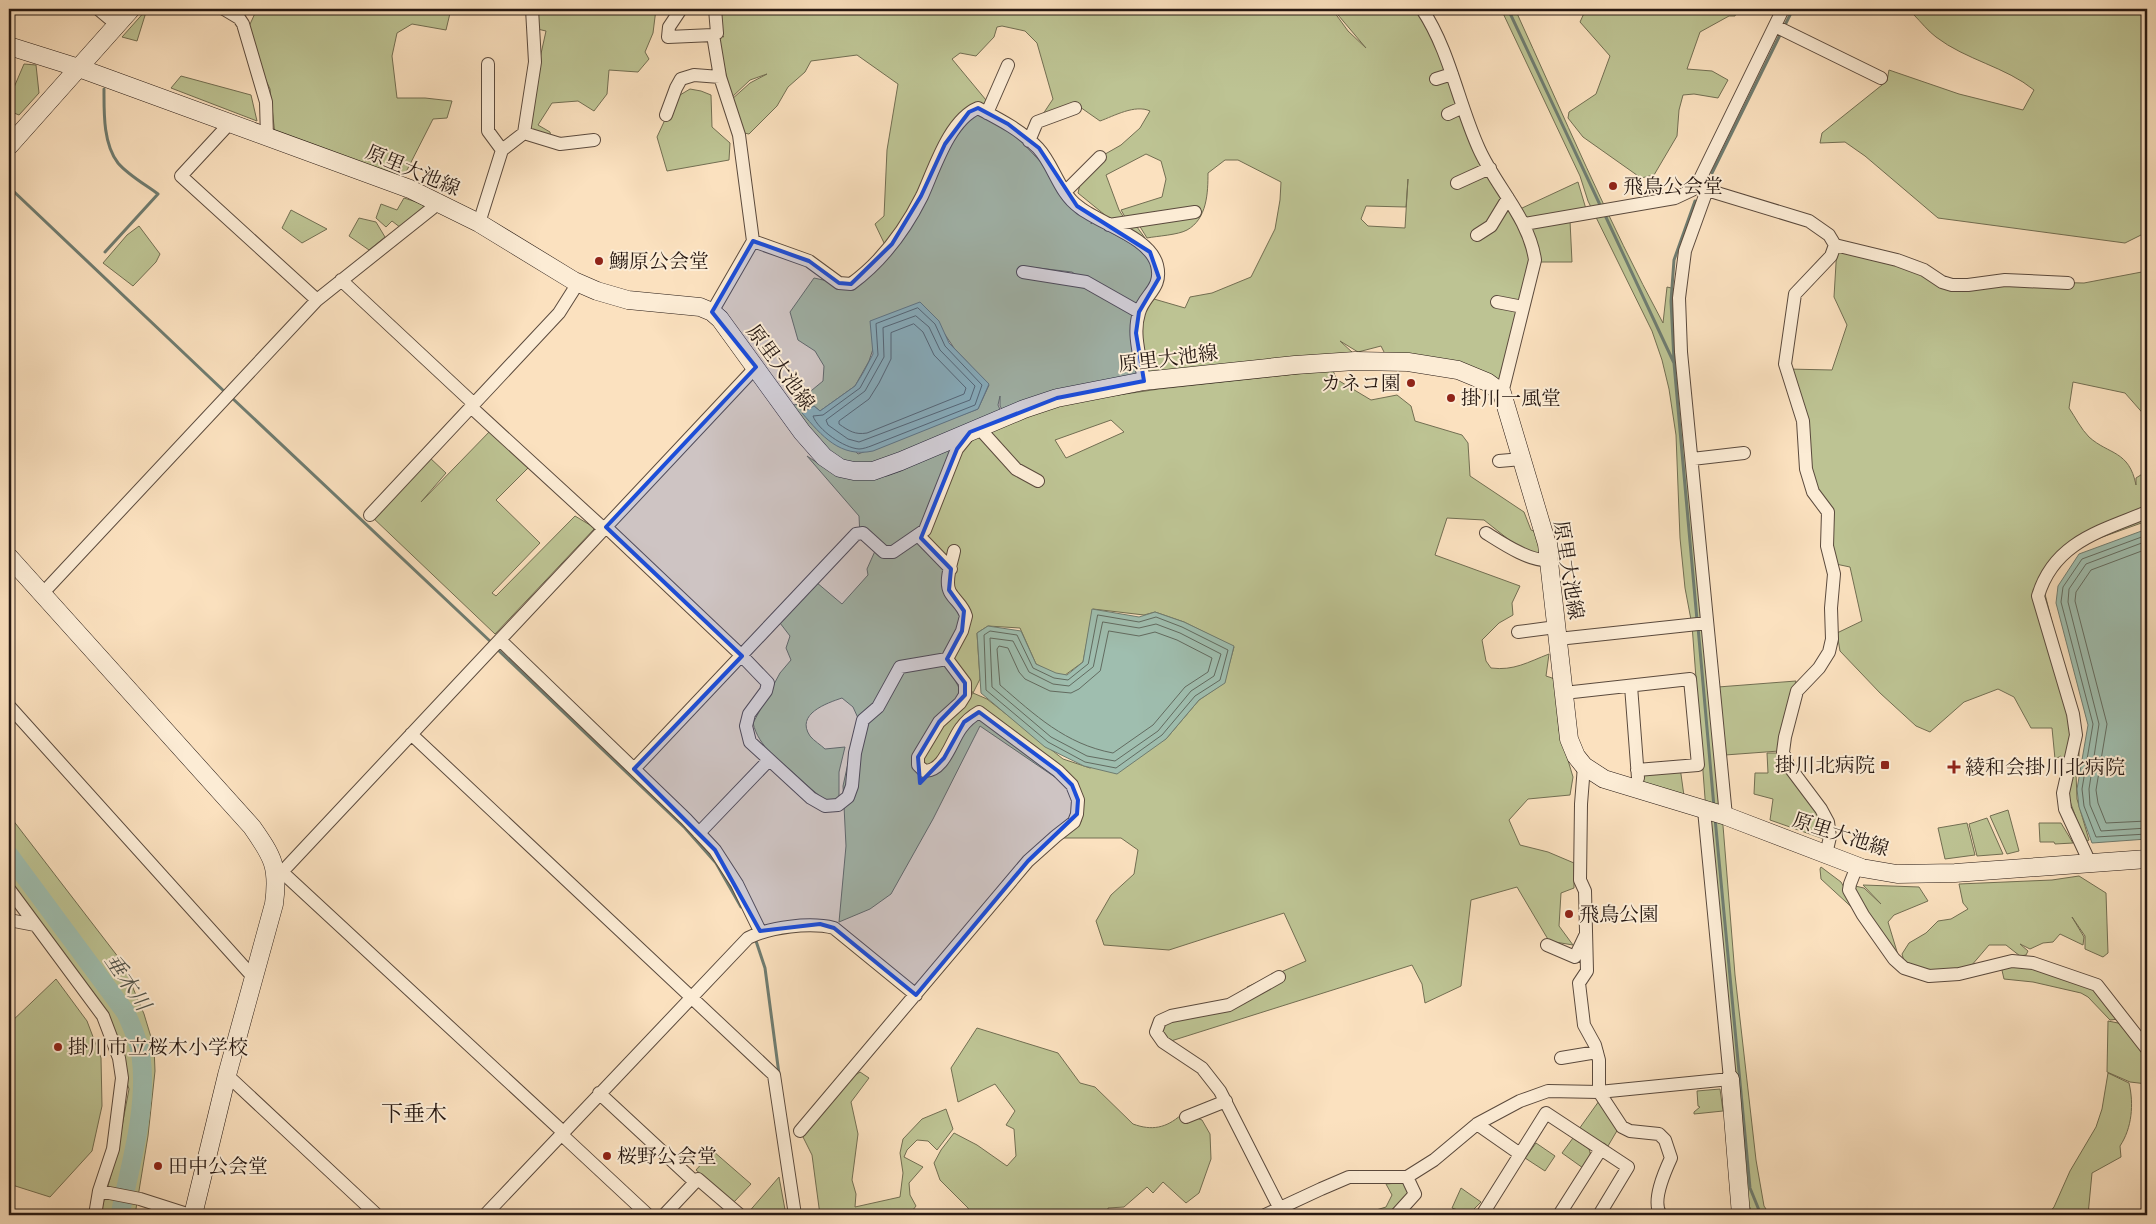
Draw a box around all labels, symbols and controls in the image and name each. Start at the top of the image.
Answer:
street label: 原里大池線 [362,138,464,202]
place label: 飛鳥公会堂 [1623,173,1723,199]
marker: 飛鳥公会堂 [1607,180,1619,192]
place label: 鰯原公会堂 [609,248,709,274]
marker: 鰯原公会堂 [593,255,605,267]
street label: 原里大池線 [741,319,821,415]
street label: 原里大池線 [1117,339,1219,377]
place label: カネコ園 [1321,370,1401,396]
marker: カネコ園 [1405,377,1417,389]
place label: 掛川一風堂 [1461,385,1561,411]
marker: 掛川一風堂 [1445,392,1457,404]
street label: 原里大池線 [1548,519,1590,621]
place label: 掛川北病院 [1775,752,1875,778]
place label: 綾和会掛川北病院 [1965,754,2125,780]
marker: 掛川北病院 [1879,759,1891,771]
marker: 綾和会掛川北病院 [1947,760,1961,774]
street label: 原里大池線 [1789,806,1893,862]
place label: 飛鳥公園 [1579,901,1659,927]
marker: 飛鳥公園 [1563,908,1575,920]
water label: 垂木川 [99,948,158,1017]
place label: 掛川市立桜木小学校 [68,1034,248,1060]
marker: 掛川市立桜木小学校 [52,1041,64,1053]
district label: 下垂木 [381,1099,447,1128]
place label: 桜野公会堂 [617,1143,717,1169]
marker: 桜野公会堂 [601,1150,613,1162]
place label: 田中公会堂 [168,1153,268,1179]
marker: 田中公会堂 [152,1160,164,1172]

